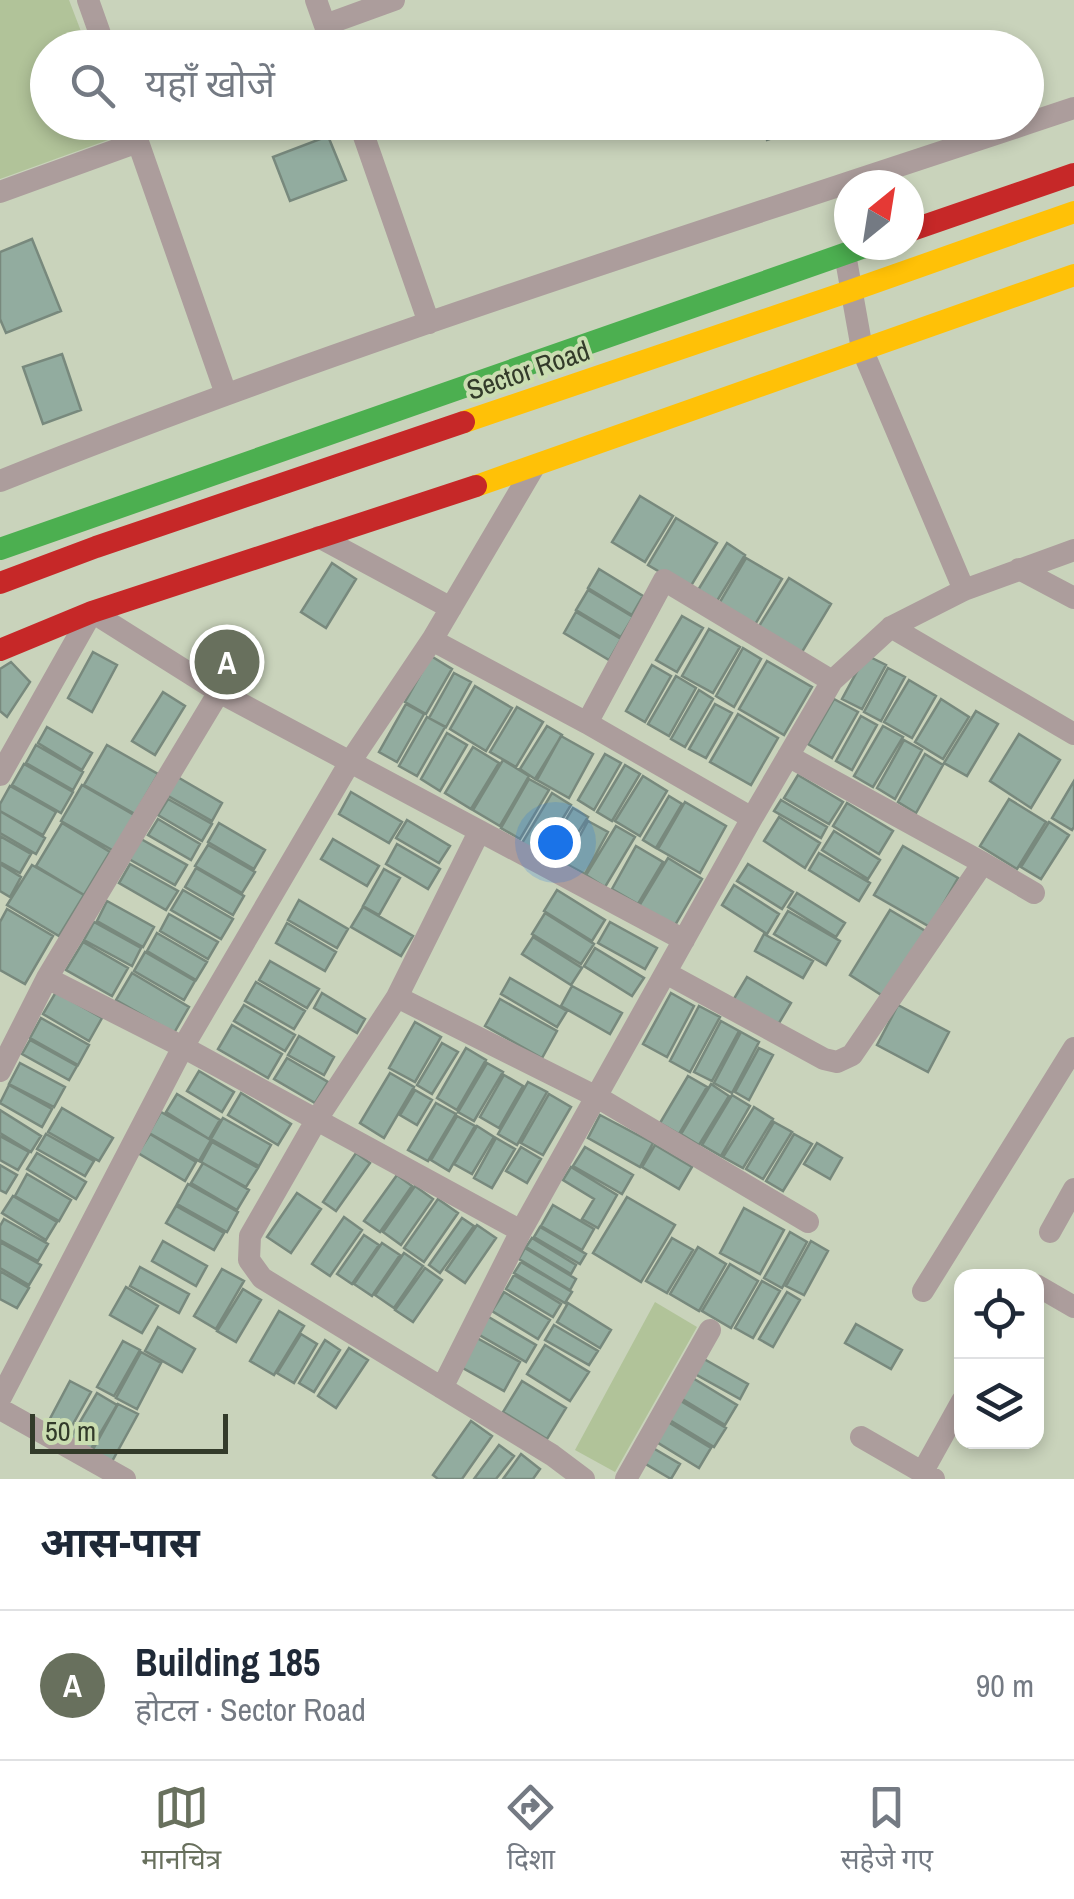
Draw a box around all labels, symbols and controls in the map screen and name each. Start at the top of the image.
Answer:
search box [30,30,1044,140]
icon: search [65,58,120,113]
text: यहाँ खोजें [145,58,275,109]
north arrow [834,170,924,260]
street label: Sector Road [461,331,595,409]
pin: A [194,624,260,700]
your location [530,817,581,868]
map controls [954,1269,1044,1449]
button: locate [954,1269,1044,1359]
button: layers [954,1359,1044,1449]
scale bar [30,1409,228,1454]
text: 50 m [45,1412,96,1450]
text: आस-पास [40,1514,200,1570]
text: Building 185 [135,1637,320,1688]
text: A [63,1664,82,1707]
text: 90 m [976,1664,1034,1707]
text: होटल · Sector Road [135,1688,366,1731]
tab: मानचित्र [141,1780,221,1880]
tab: दिशा [503,1780,558,1880]
tab: सहेजे गए [841,1780,933,1880]

